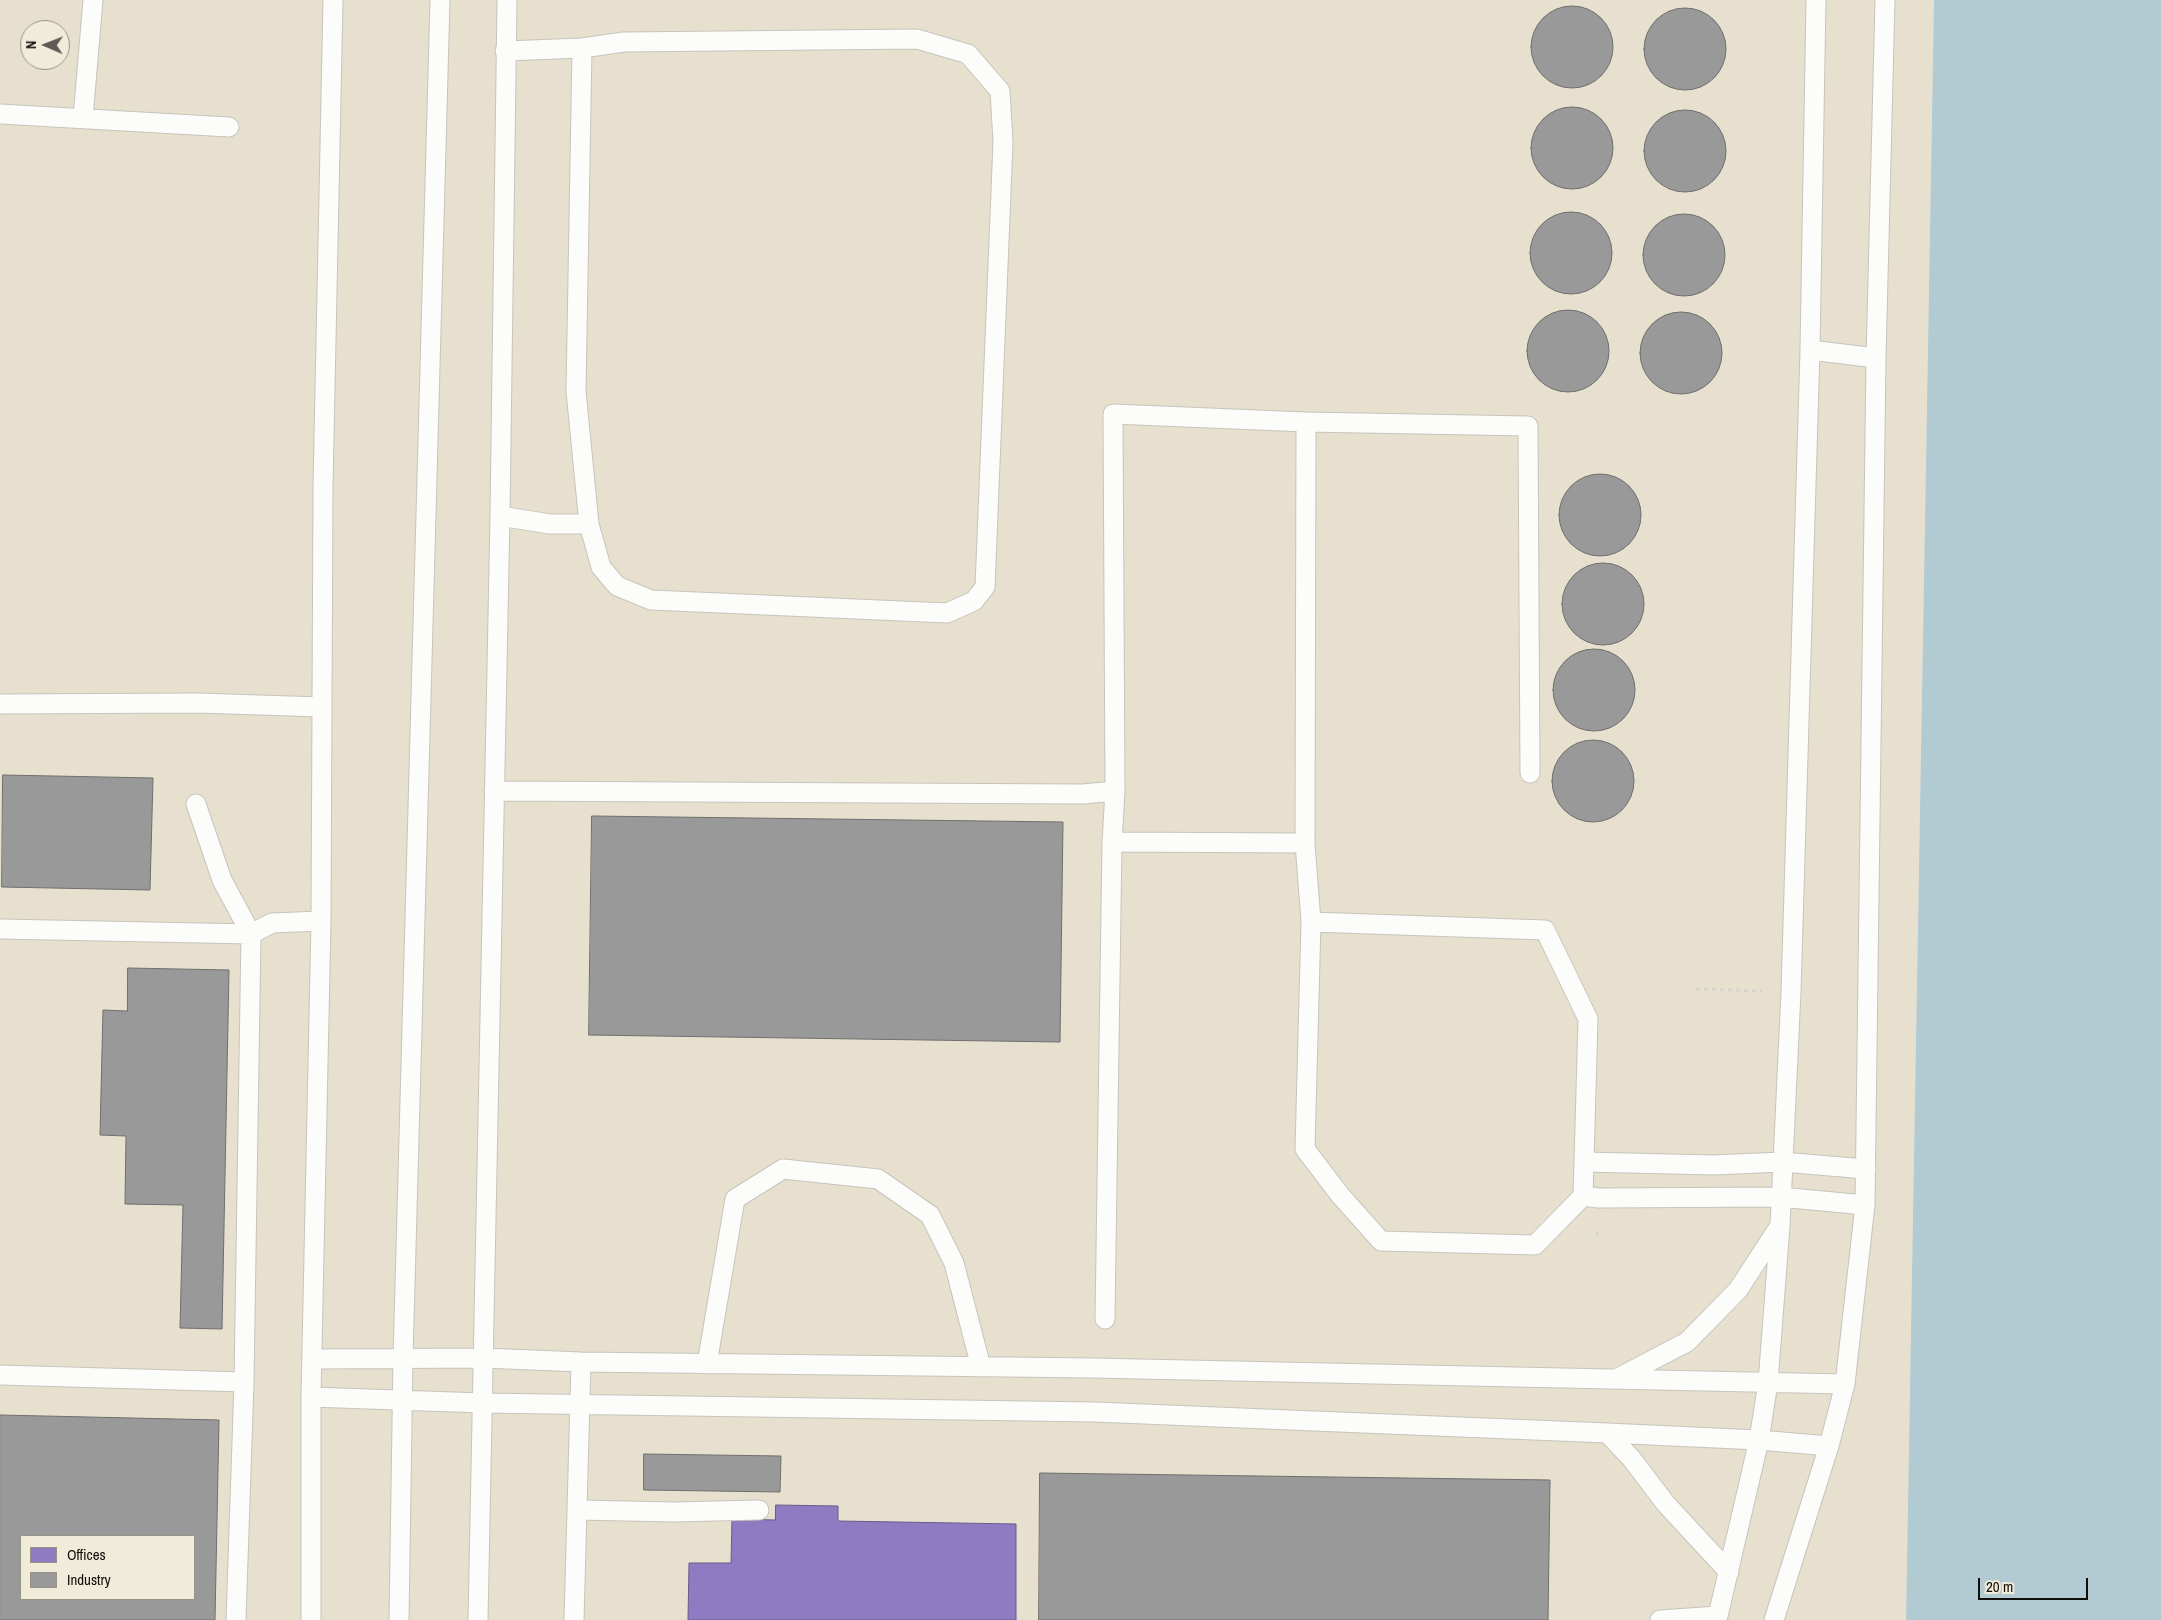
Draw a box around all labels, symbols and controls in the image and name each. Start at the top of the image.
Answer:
north arrow [20,20,70,70]
text: N [22,40,40,49]
legend [20,1535,195,1600]
text: Offices [67,1544,106,1565]
scale bar [1981,1568,2091,1600]
text: Industry [67,1569,111,1590]
text: 20 m [1986,1576,2013,1597]

